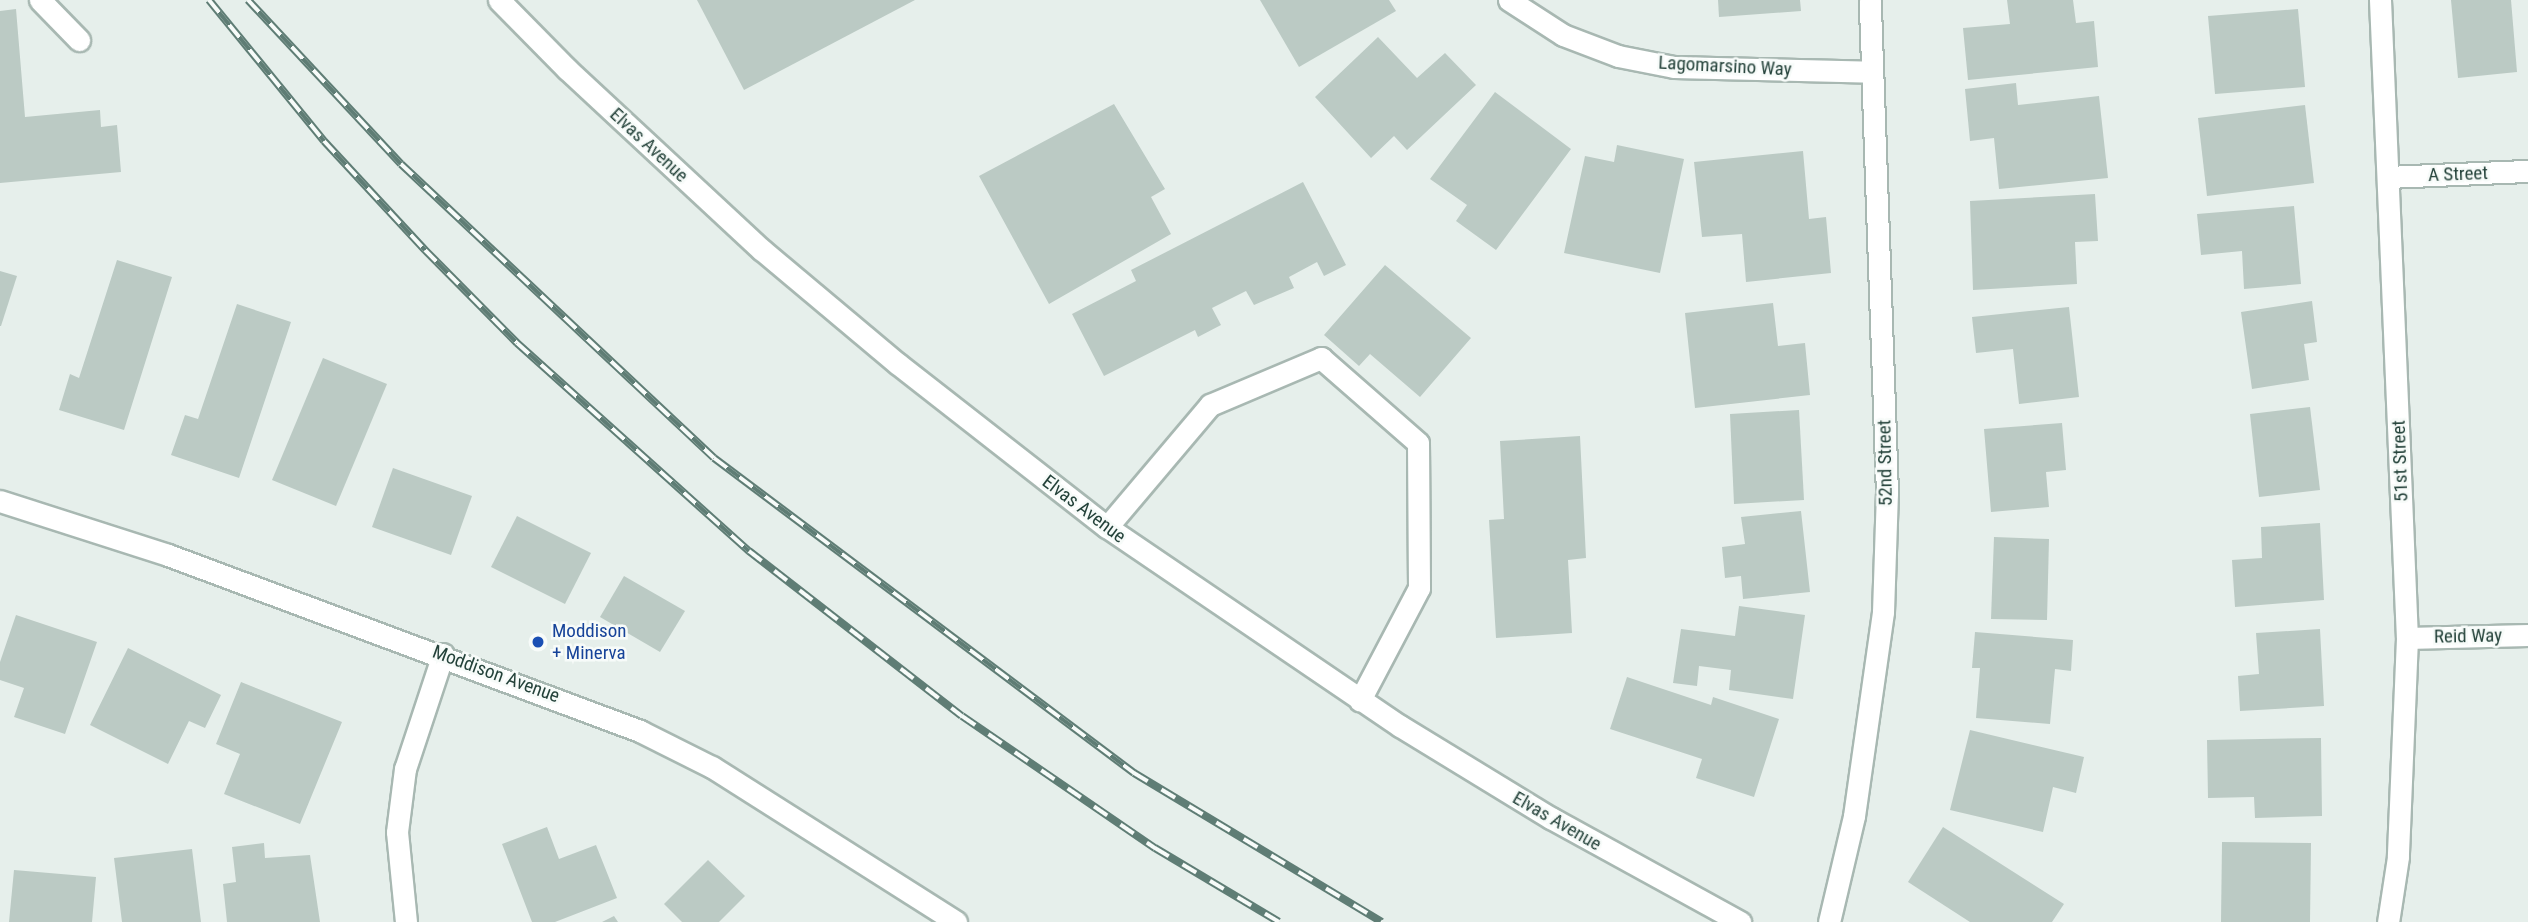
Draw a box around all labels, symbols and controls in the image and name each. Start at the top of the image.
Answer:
street label: Lagomarsino Way [1658,51,1792,81]
street label: Elvas Avenue [605,103,693,187]
street label: A Street [2428,162,2488,186]
street label: 52nd Street [1873,420,1897,506]
street label: 51st Street [2387,420,2413,502]
street label: Elvas Avenue [1038,470,1130,548]
place label: Moddison + Minerva [552,620,627,664]
street label: Reid Way [2434,624,2502,648]
marker: Moddison + Minerva [530,634,546,650]
street label: Moddison Avenue [429,640,563,708]
street label: Elvas Avenue [1509,786,1605,856]

